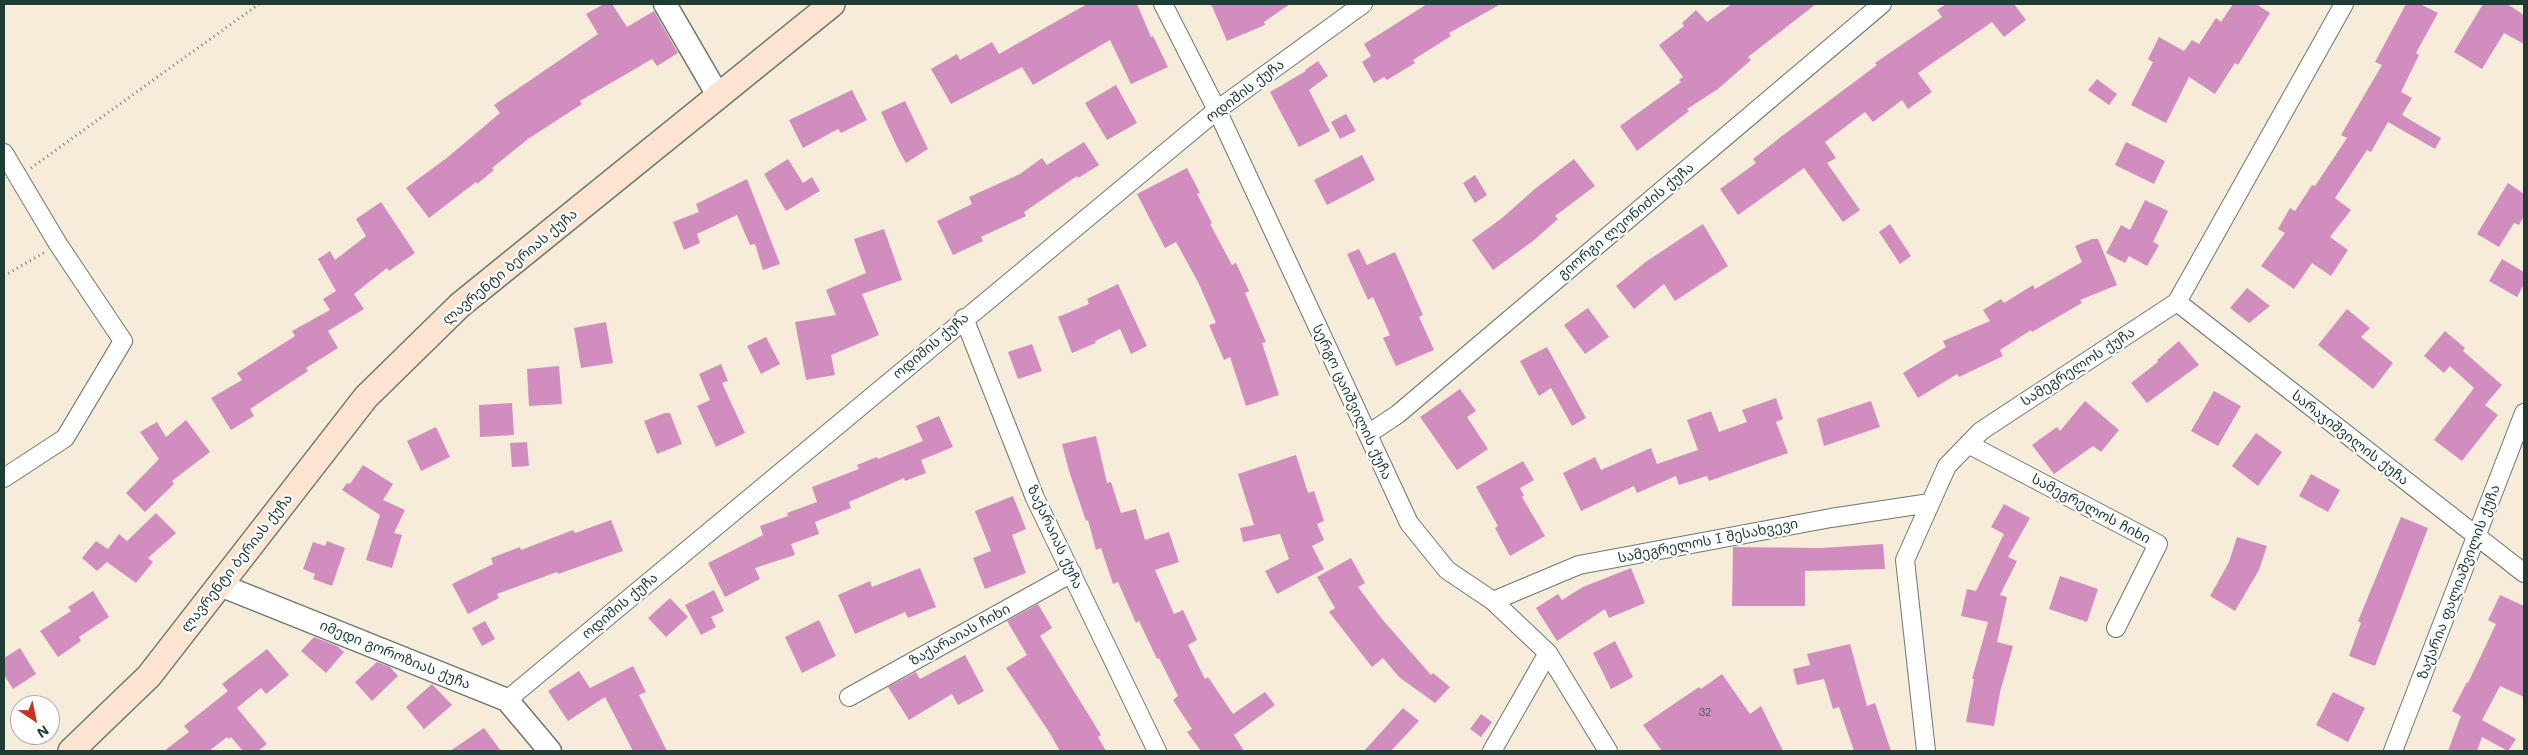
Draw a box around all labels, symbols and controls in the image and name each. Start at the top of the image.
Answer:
street label: ოდიშის ქუჩა [1202,56,1288,126]
street label: გიორგი ლეონიძის ქუჩა [1555,159,1697,283]
street label: ლავრენტი ბერიას ქუჩა [439,206,581,328]
street label: ოდიშის ქუჩა [890,309,972,383]
street label: სერგო ცაიშვილის ქუჩა [1309,322,1395,482]
street label: სამეგრელოს ქუჩა [2018,324,2138,410]
street label: სარაჯიშვილის ქუჩა [2288,387,2412,489]
street label: სამეგრელოს ჩიხი [2029,471,2153,547]
street label: ზაქარია ფალიაშვილის ქუჩა [2414,482,2504,682]
street label: ზაქარაიას ქუჩა [1024,483,1086,591]
street label: ლავრენტი ბერიას ქუჩა [178,491,296,635]
street label: სამეგრელოს I შესახვევი [1616,515,1800,567]
street label: ოდიშის ქუჩა [579,569,661,643]
street label: ზაქარაიას ჩიხი [907,600,1013,670]
street label: იმედი გოროზიას ქუჩა [317,617,473,693]
north arrow [10,695,60,745]
house number: 32 [1699,706,1711,720]
text: N [33,721,53,743]

